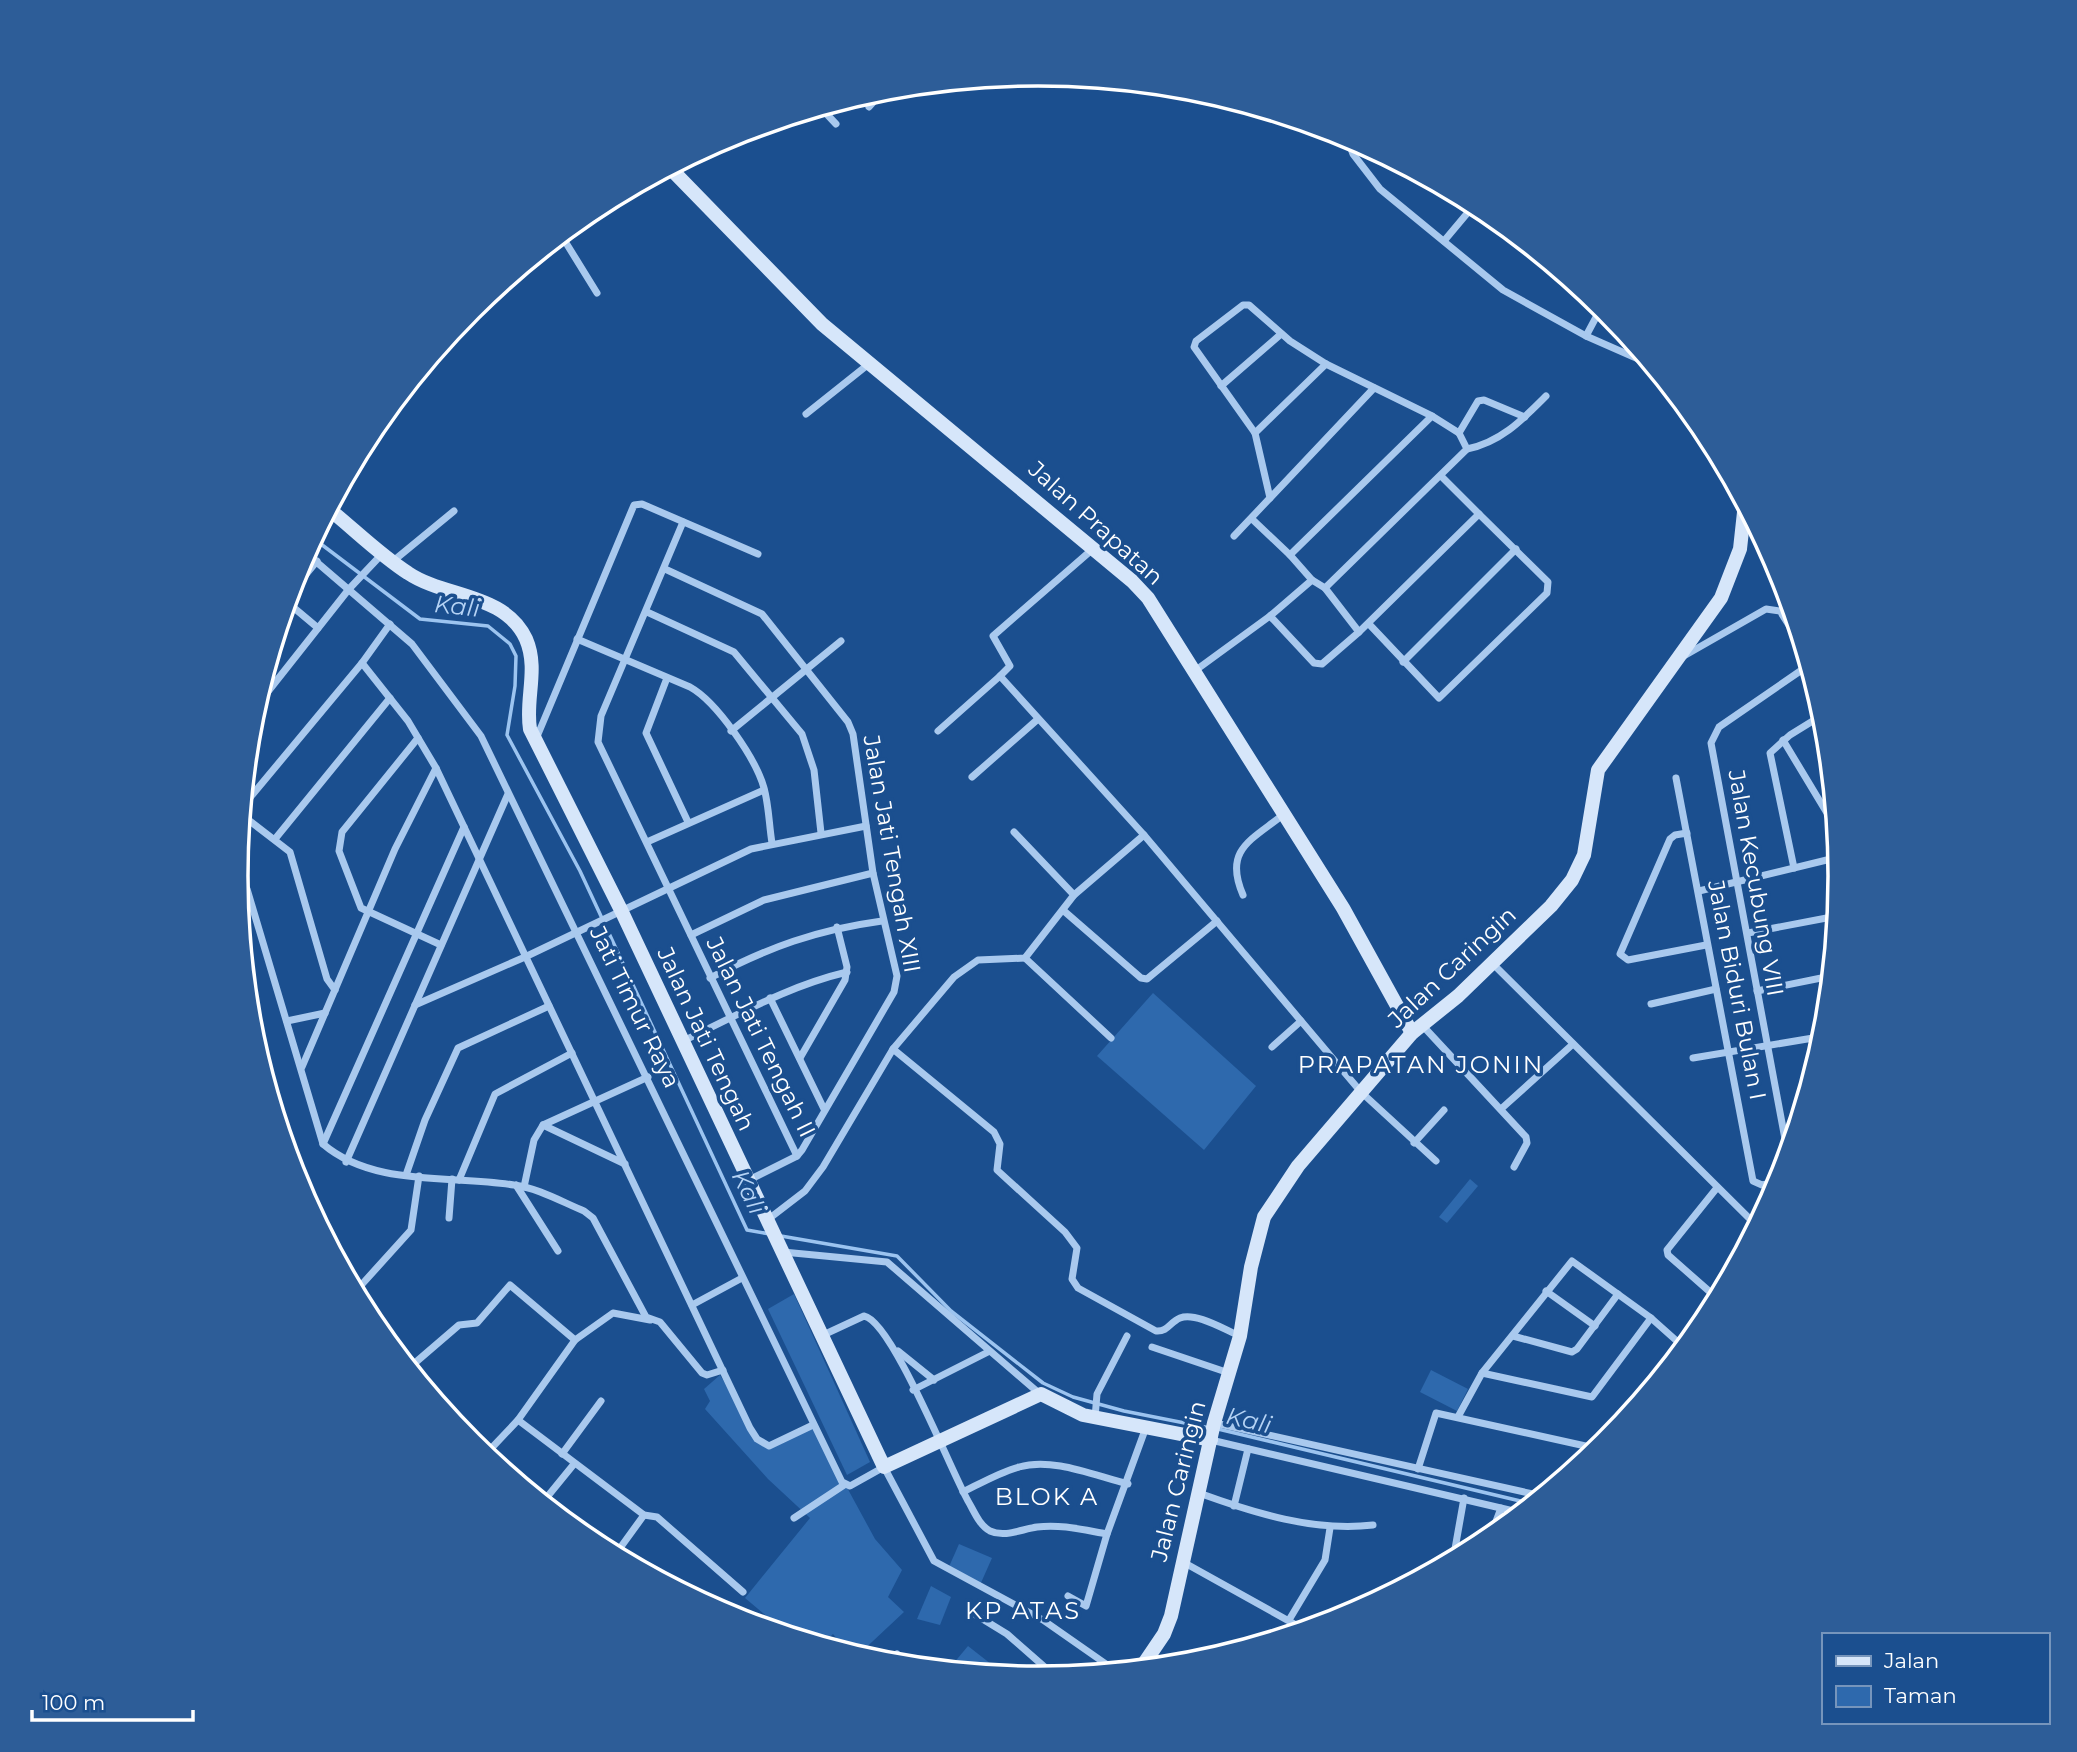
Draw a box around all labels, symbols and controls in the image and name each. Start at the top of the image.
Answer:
street label: Jalan Prapatan [1022,455,1169,591]
water label: Kali [433,589,482,623]
street label: Jalan Jati Tengah XIII [857,732,927,975]
street label: Jalan Kecubung VIII [1722,767,1790,998]
street label: Jalan Biduri Bulan I [1702,877,1772,1102]
street label: Jalan Caringin [1382,901,1522,1034]
street label: Jati Timur Raya [583,921,686,1092]
street label: Jalan Jati Tengah II [701,932,821,1142]
street label: Jalan Jati Tengah [651,943,761,1135]
district label: PRAPATAN JONIN [1298,1050,1544,1079]
water label: Kali [726,1165,772,1219]
street label: Jalan Caringin [1144,1398,1211,1565]
water label: Kali [1223,1401,1275,1439]
district label: BLOK A [995,1482,1099,1511]
district label: KP ATAS [965,1596,1081,1625]
legend [1822,1633,2049,1724]
text: Jalan [1883,1648,1939,1673]
scale bar [32,1678,192,1722]
text: Taman [1884,1683,1957,1708]
text: 100 m [42,1690,105,1715]

